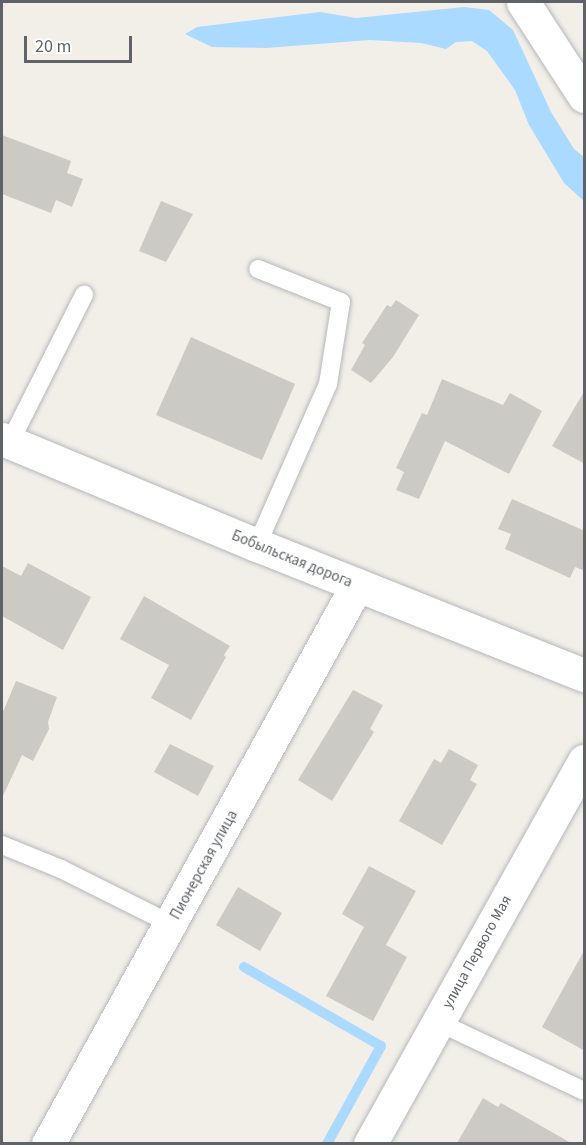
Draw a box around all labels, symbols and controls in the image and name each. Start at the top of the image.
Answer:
scale bar [27,24,135,62]
text: 20 m [35,34,71,59]
street label: Бобыльская дорога [229,527,355,591]
street label: Пионерская улица [167,807,241,923]
street label: улица Первого Мая [438,892,516,1012]

